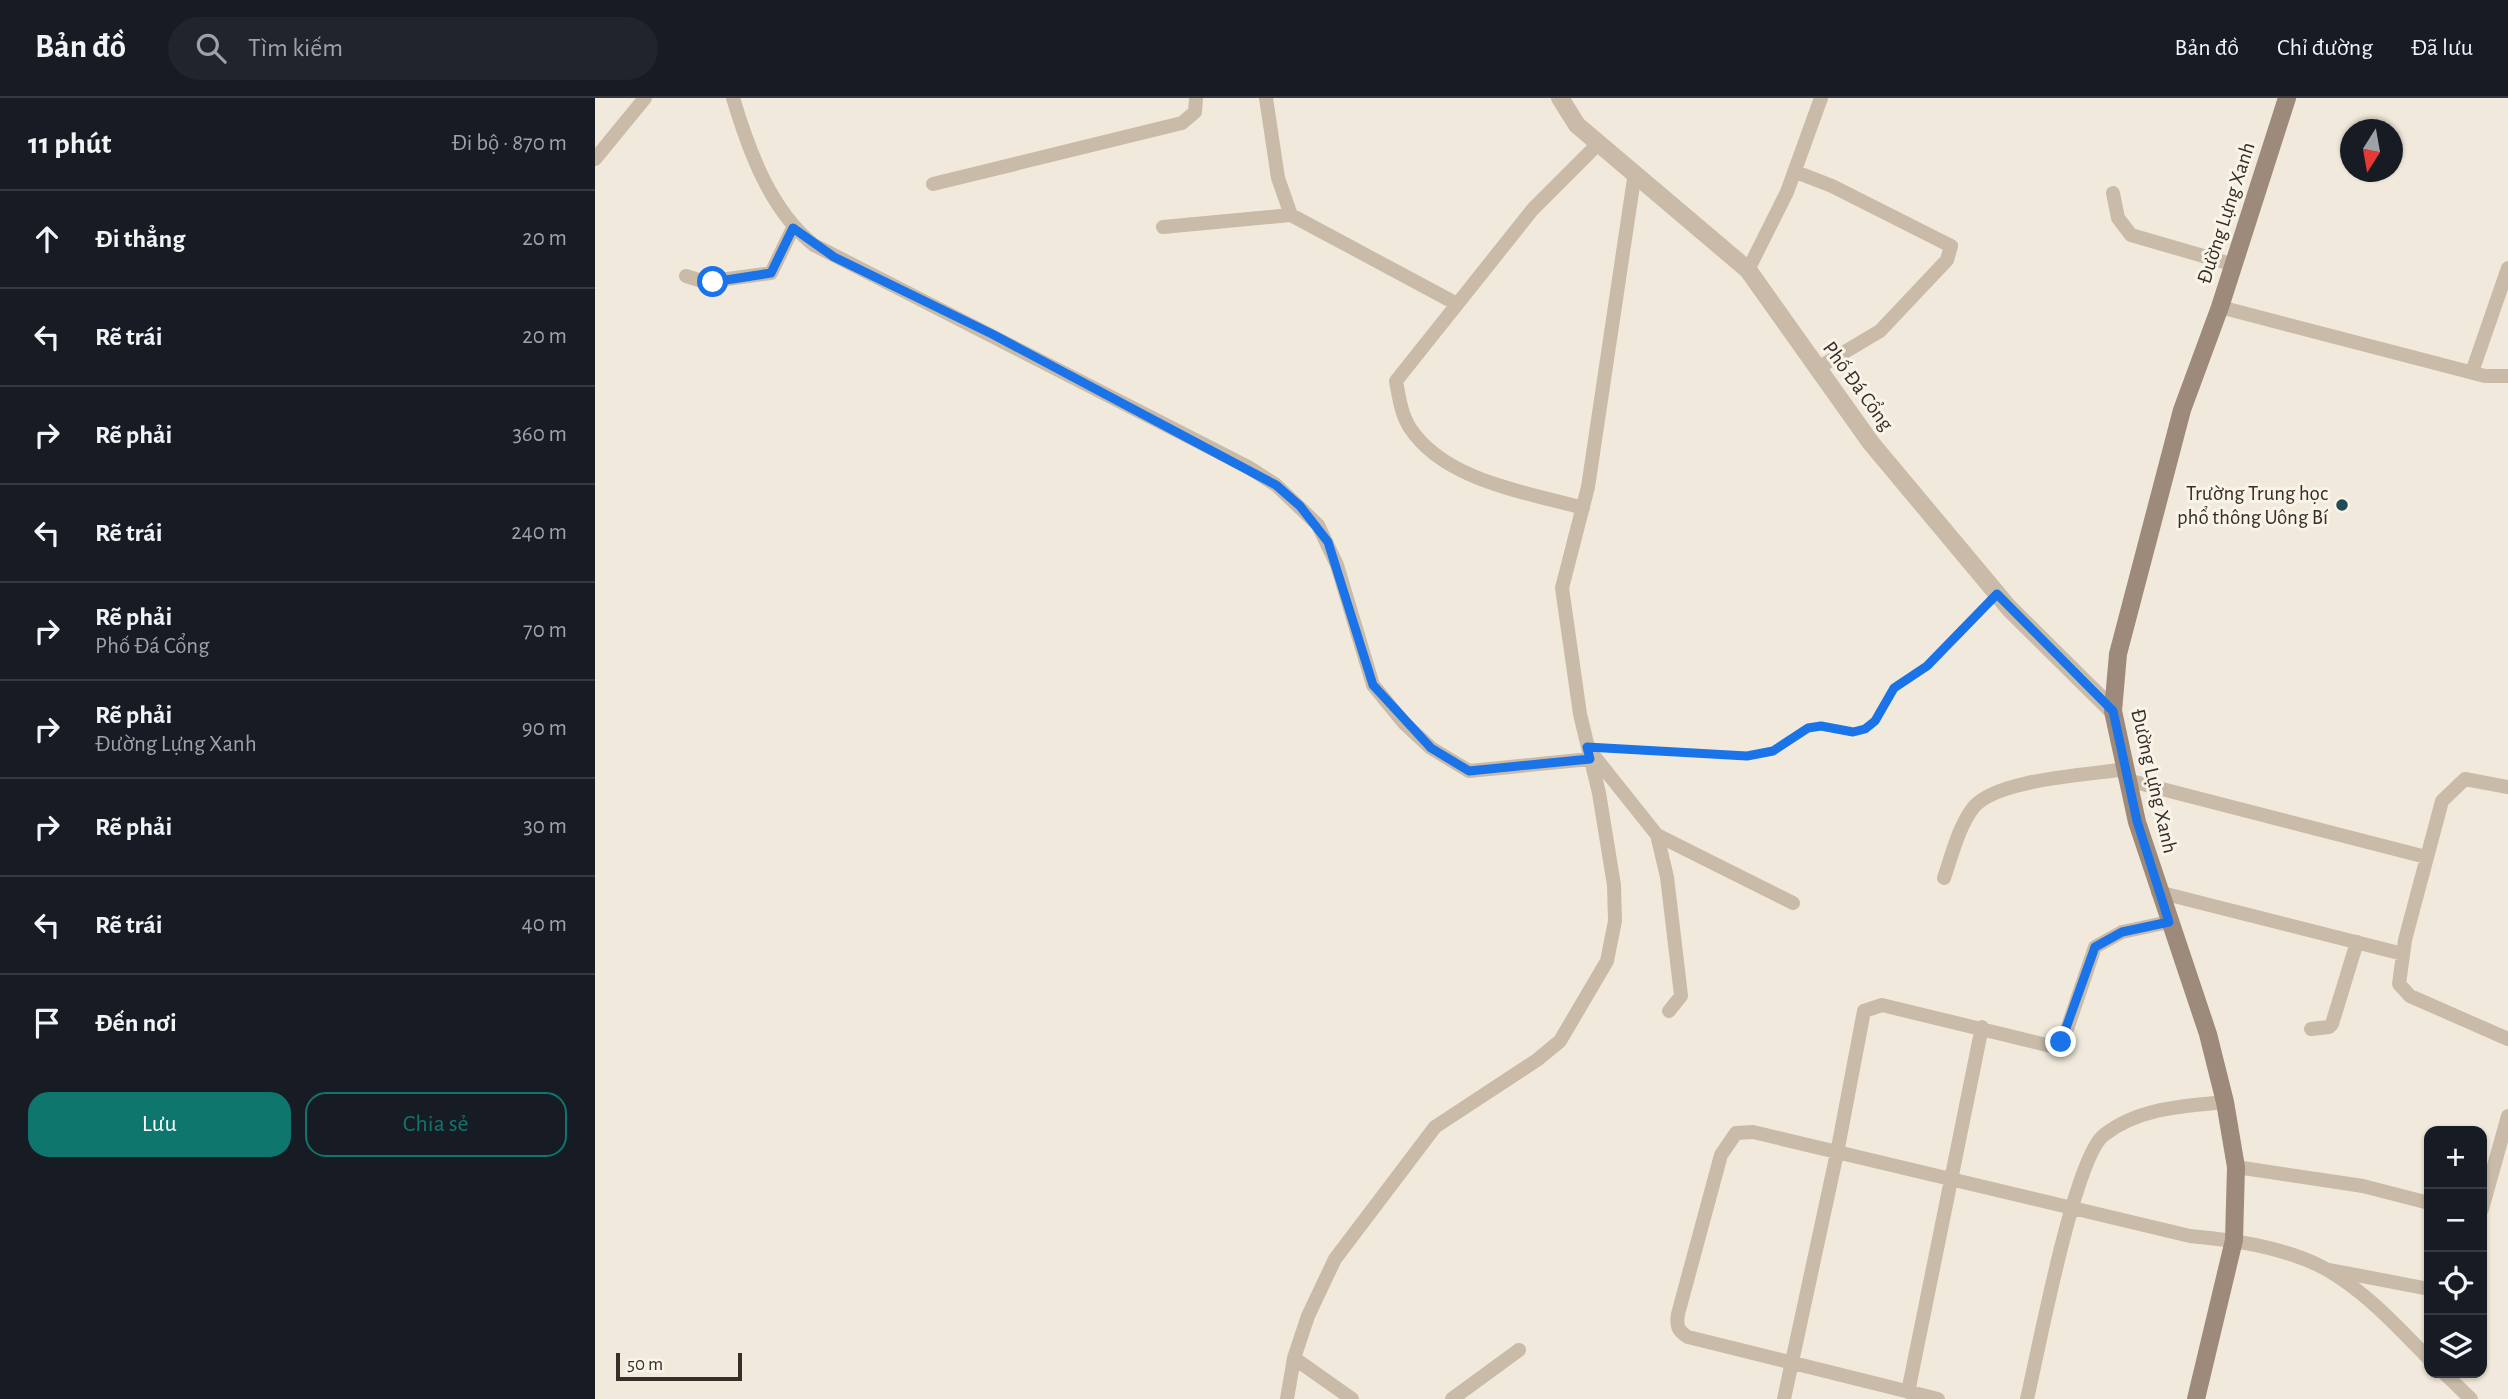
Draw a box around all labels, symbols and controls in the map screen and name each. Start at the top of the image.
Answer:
search box [168,17,658,80]
icon: search [192,29,230,67]
text: Bản đồ [35,31,126,64]
text: Tìm kiếm [248,35,343,61]
text: Bản đồ [2175,36,2239,60]
text: Chỉ đường [2277,36,2373,60]
text: Đã lưu [2411,36,2473,60]
north arrow [2340,119,2403,182]
text: 11 phút [28,129,111,159]
text: Đi bộ · 870 m [451,132,567,155]
street label: Đường Lựng Xanh [2193,140,2259,286]
icon: ahead [28,220,66,258]
text: Đi thẳng [95,226,185,252]
text: 20 m [522,227,567,250]
route start [697,266,728,297]
icon: left [28,318,66,356]
text: Rẽ trái [95,324,163,350]
text: 20 m [522,325,567,348]
street label: Phố Đá Cổng [1819,337,1898,435]
icon: right [28,416,66,454]
text: Rẽ phải [95,422,172,448]
text: 360 m [512,423,567,446]
place label: Trường Trung học phổ thông Uông Bí [2177,483,2329,528]
marker: Trường Trung học phổ thông Uông Bí [2334,497,2350,513]
icon: left [28,514,66,552]
text: Rẽ trái [95,520,163,546]
text: 240 m [511,521,567,544]
text: Rẽ phải [95,604,172,630]
icon: right [28,612,66,650]
text: 70 m [523,619,567,642]
text: Phố Đá Cổng [95,635,209,658]
text: Rẽ phải [95,702,172,728]
street label: Đường Lựng Xanh [2127,707,2181,855]
icon: right [28,710,66,748]
text: 90 m [522,717,567,740]
text: Đường Lựng Xanh [95,733,257,756]
icon: right [28,808,66,846]
text: Rẽ phải [95,814,172,840]
text: 30 m [523,815,567,838]
icon: left [28,906,66,944]
text: Rẽ trái [95,912,163,938]
text: 40 m [522,913,567,936]
icon: arrive [28,1004,66,1042]
text: Đến nơi [95,1010,177,1036]
route end [2045,1026,2076,1057]
button: Lưu [28,1092,291,1157]
button: Chia sẻ [305,1092,567,1157]
map controls [2424,1126,2487,1378]
button: + [2424,1126,2487,1189]
button: − [2424,1189,2487,1252]
button: locate [2424,1252,2487,1315]
button: layers [2424,1315,2487,1378]
scale bar [616,1350,742,1382]
text: 50 m [627,1355,663,1374]

